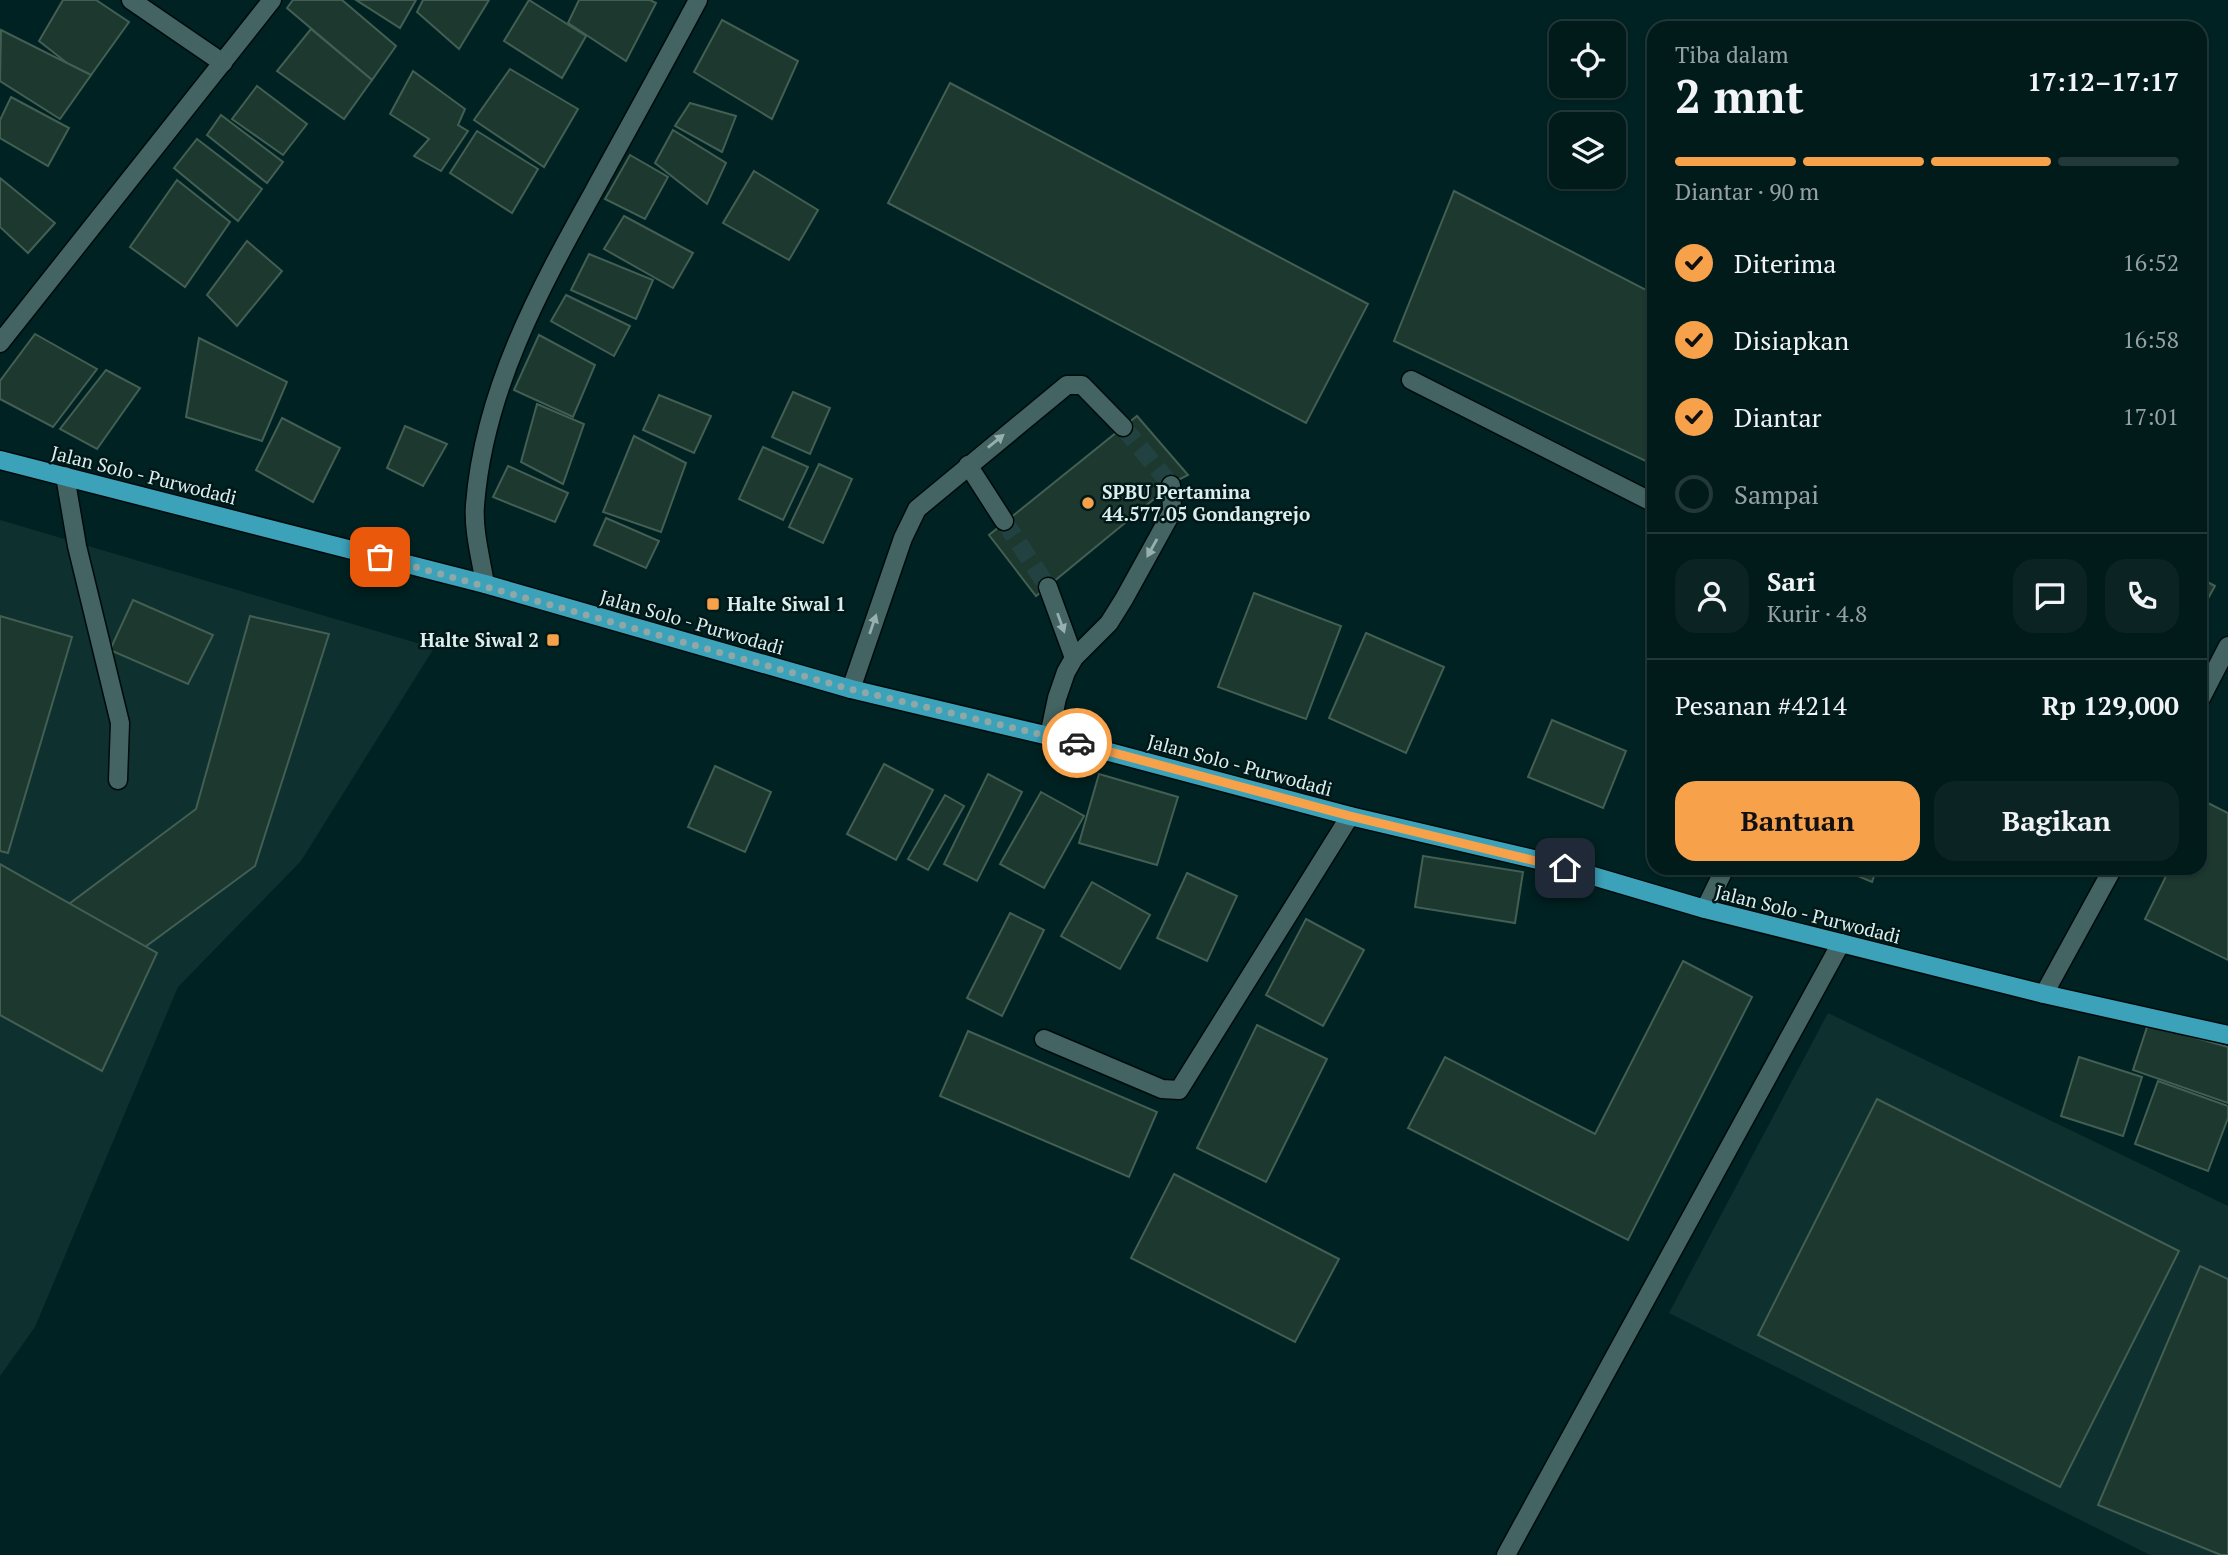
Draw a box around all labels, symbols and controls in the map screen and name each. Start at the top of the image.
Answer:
map controls [1549,21,1626,189]
button: locate [1549,21,1626,98]
text: Tiba dalam [1675,39,1789,70]
text: 17:12–17:17 [2027,64,2179,98]
text: 2 mnt [1675,65,1804,126]
button: layers [1549,112,1626,189]
text: Diantar · 90 m [1675,176,1819,207]
icon: check [1675,244,1713,282]
text: Diterima [1734,246,1836,280]
text: 16:52 [2122,247,2179,278]
icon: check [1675,321,1713,359]
text: Disiapkan [1734,323,1849,357]
text: 16:58 [2122,324,2179,355]
icon: check [1675,398,1713,436]
text: Diantar [1734,400,1822,434]
text: 17:01 [2122,401,2179,432]
one-way arrow [987,434,1005,449]
street label: Jalan Solo - Purwodadi [49,439,239,510]
text: Sampai [1734,477,1819,511]
place label: SPBU Pertamina 44.577.05 Gondangrejo [1102,479,1310,526]
marker: SPBU Pertamina 44.577.05 Gondangrejo [1080,495,1096,511]
pin [350,527,410,587]
icon: bag [361,538,399,576]
one-way arrow [1146,538,1158,558]
button: person [1675,559,1749,633]
button: chat [2013,559,2087,633]
button: phone [2105,559,2179,633]
text: Sari [1767,564,1816,598]
street label: Jalan Solo - Purwodadi [597,583,787,660]
place label: Halte Siwal 1 [727,591,846,616]
marker: Halte Siwal 1 [705,596,721,612]
text: Kurir · 4.8 [1767,598,1867,629]
one-way arrow [1056,612,1067,633]
one-way arrow [868,614,879,635]
place label: Halte Siwal 2 [420,627,539,652]
marker: Halte Siwal 2 [545,632,561,648]
text: Pesanan #4214 [1675,688,1847,722]
text: Rp 129,000 [2042,688,2179,722]
courier [1042,708,1112,778]
icon: car [1058,724,1096,762]
street label: Jalan Solo - Purwodadi [1145,728,1335,801]
button: Bantuan [1675,781,1920,861]
button: Bagikan [1934,781,2179,861]
pin [1535,838,1595,898]
icon: home [1546,849,1584,887]
street label: Jalan Solo - Purwodadi [1713,878,1903,949]

